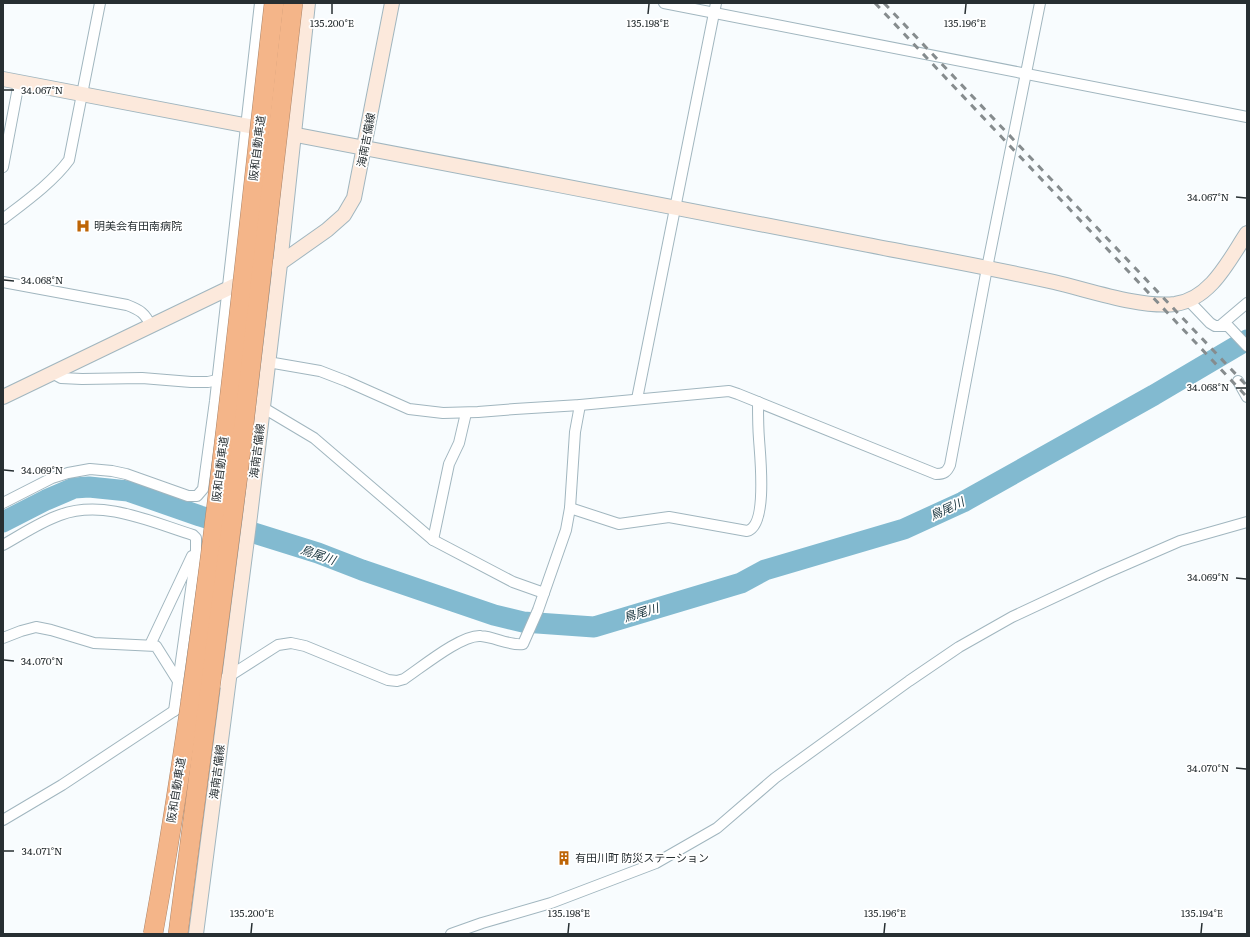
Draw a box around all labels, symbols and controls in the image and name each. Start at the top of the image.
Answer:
text: 135.200°E [310,15,354,30]
text: 135.198°E [627,15,669,30]
text: 135.196°E [944,15,986,30]
text: 34.067°N [21,82,63,97]
street label: 海南吉備線 [352,111,378,168]
street label: 阪和自動車道 [244,114,268,182]
text: 34.067°N [1187,189,1229,204]
place label: 明美会有田南病院 [94,217,182,233]
hospital icon: 明美会有田南病院 [75,218,91,234]
text: 34.068°N [21,272,63,287]
text: 34.068°N [1187,379,1229,394]
street label: 海南吉備線 [245,423,267,479]
street label: 阪和自動車道 [207,435,231,503]
text: 34.069°N [21,462,63,477]
water label: 鳥尾川 [926,491,969,524]
water label: 鳥尾川 [298,540,340,569]
text: 34.069°N [1187,569,1229,584]
water label: 鳥尾川 [621,598,662,626]
text: 34.070°N [21,653,63,668]
street label: 海南吉備線 [205,744,227,800]
street label: 阪和自動車道 [162,756,188,824]
text: 34.070°N [1187,760,1229,775]
text: 34.071°N [22,843,62,858]
place label: 有田川町 防災ステーション [575,849,709,865]
building icon: 有田川町 防災ステーション [556,850,572,866]
text: 135.200°E [230,905,274,920]
text: 135.198°E [548,905,590,920]
text: 135.196°E [864,905,906,920]
text: 135.194°E [1181,905,1223,920]

